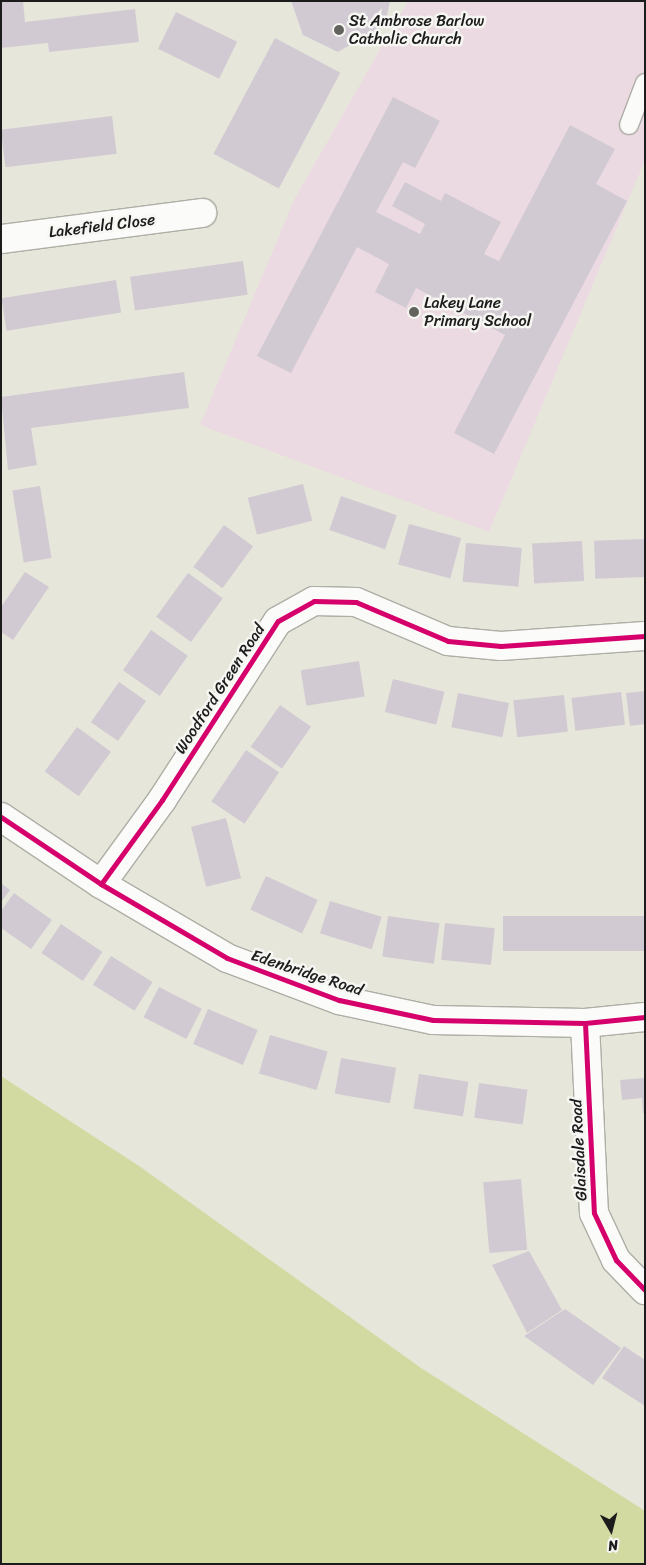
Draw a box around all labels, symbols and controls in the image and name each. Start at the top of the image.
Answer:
place label: St Ambrose Barlow Catholic Church [349,11,484,49]
marker: St Ambrose Barlow Catholic Church [333,24,345,36]
street label: Lakefield Close [48,210,156,242]
place label: Lakey Lane Primary School [424,293,531,331]
marker: Lakey Lane Primary School [408,306,420,318]
street label: Woodford Green Road [171,620,269,758]
street label: Edenbridge Road [249,946,365,1000]
street label: Glaisdale Road [567,1099,591,1201]
north arrow [586,1505,636,1555]
text: N [607,1532,620,1558]

